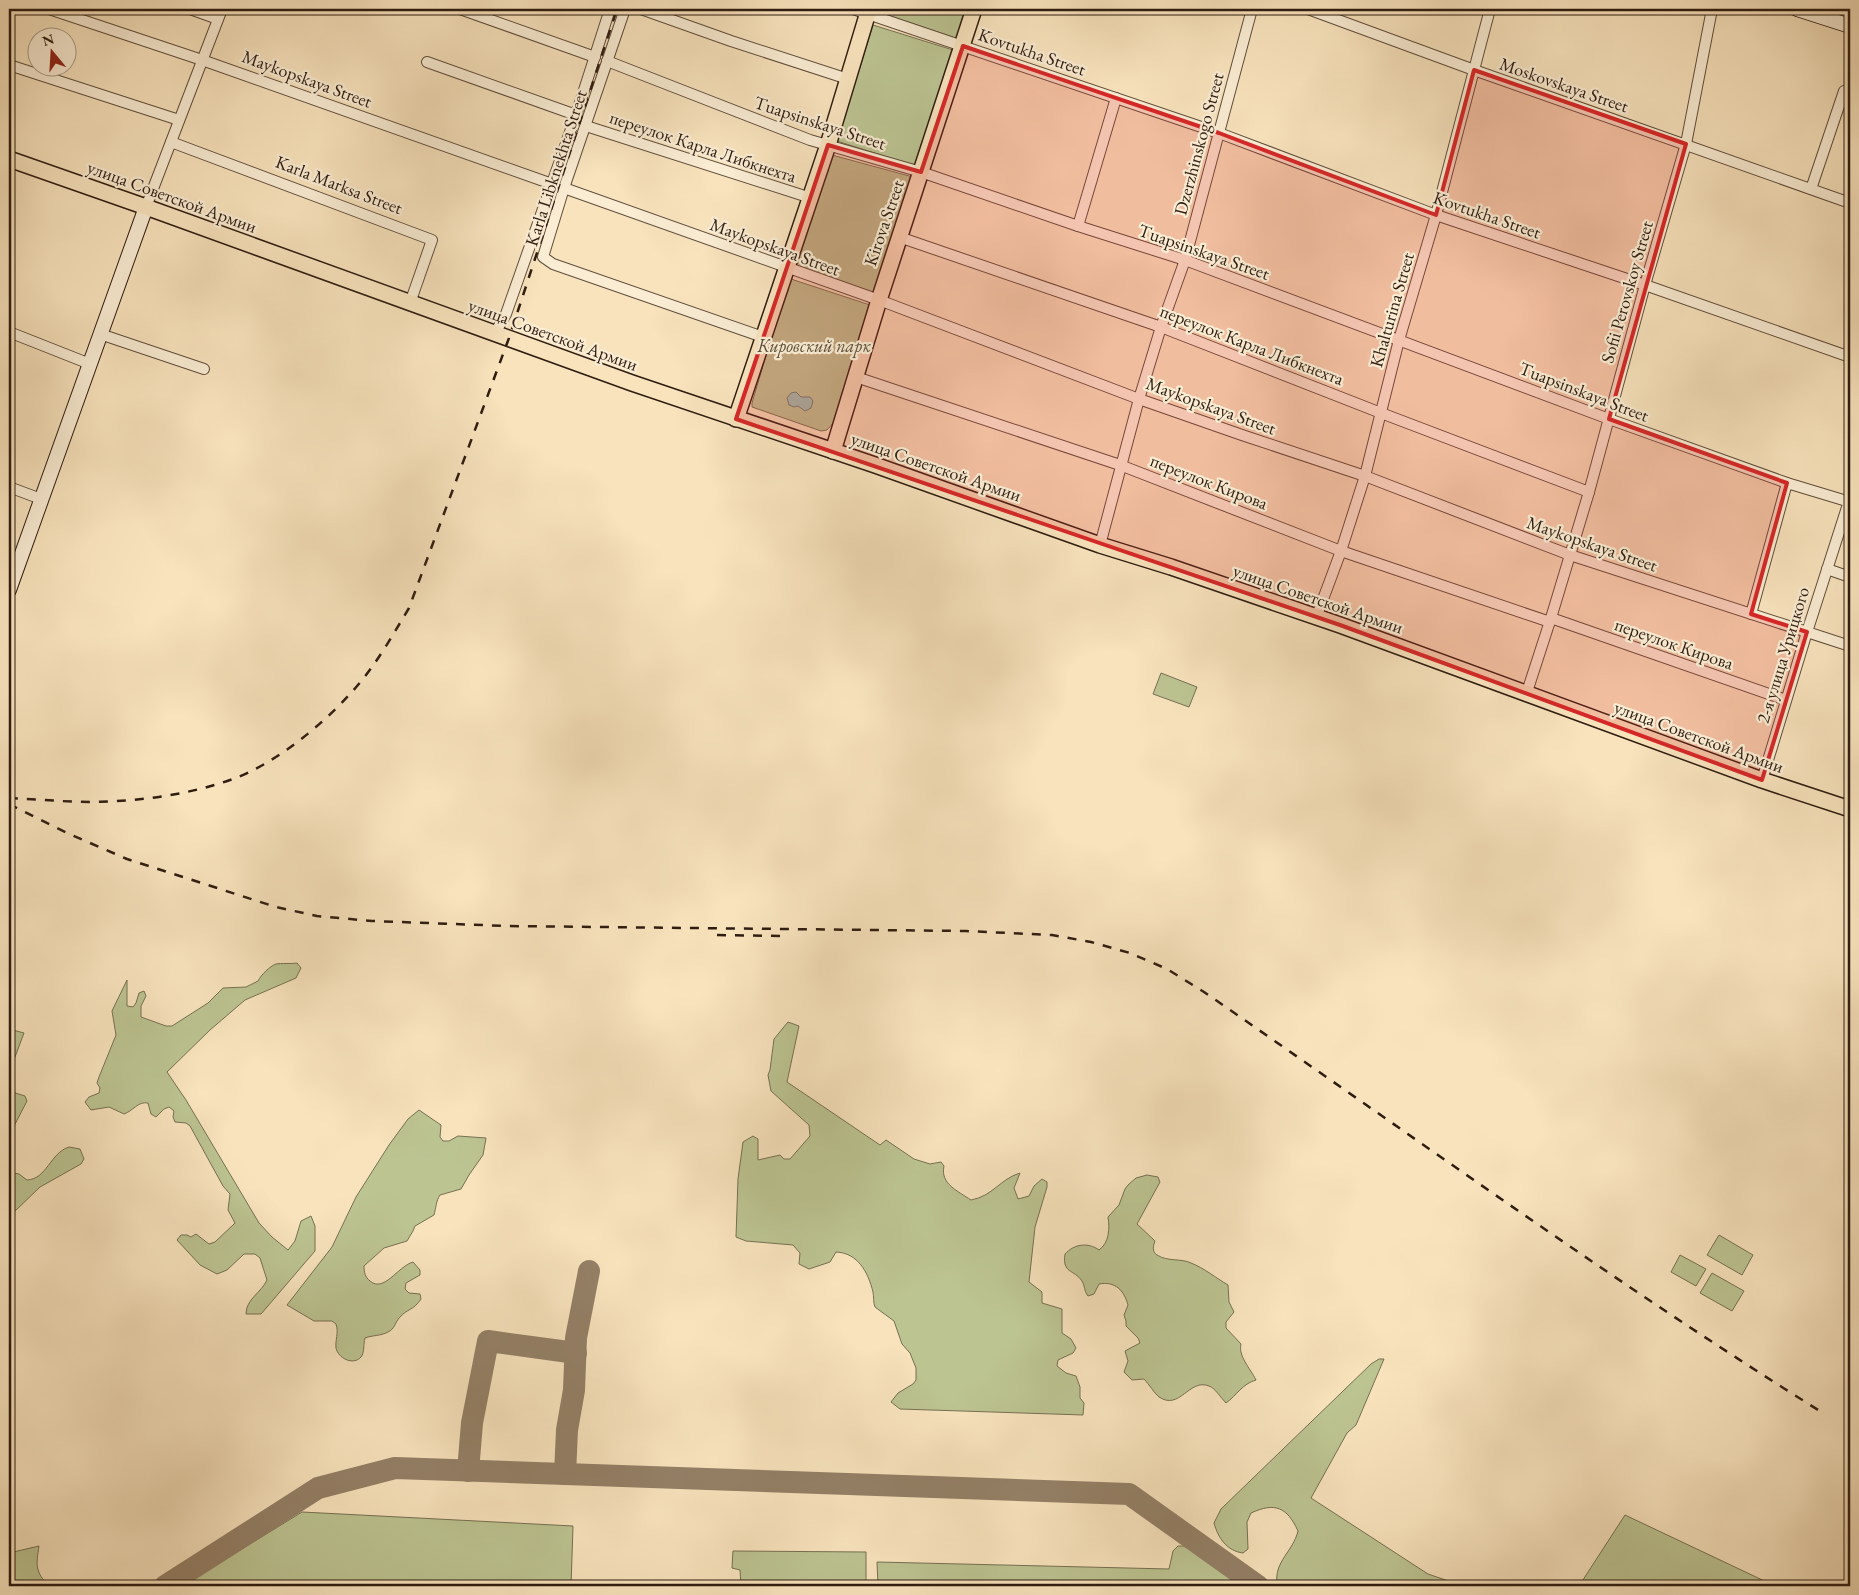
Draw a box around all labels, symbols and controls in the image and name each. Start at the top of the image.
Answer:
street label: Kovtukha Street [975,22,1089,81]
north arrow [28,28,78,78]
text: N [40,29,57,50]
street label: Maykopskaya Street [239,44,376,113]
street label: Moskovskaya Street [1497,52,1632,117]
street label: Dzerzhinskogo Street [1168,70,1229,218]
street label: Karla Libknekhta Street [519,86,592,249]
street label: Tuapsinskaya Street [751,90,889,155]
street label: переулок Карла Либкнехта [607,105,800,188]
street label: Karla Marksa Street [272,150,406,219]
street label: улица Советской Армии [84,155,260,238]
street label: Kirova Street [858,177,909,269]
street label: Kovtukha Street [1430,185,1544,244]
street label: Maykopskaya Street [707,212,844,281]
street label: Tuapsinskaya Street [1136,218,1273,285]
street label: Sofii Perovskoy Street [1595,218,1658,366]
street label: Khalturina Street [1364,249,1419,370]
street label: улица Советской Армии [465,293,641,376]
street label: переулок Карла Либкнехта [1157,299,1348,390]
park label: Кировский парк [756,334,871,358]
street label: Tuapsinskaya Street [1516,356,1653,427]
street label: Maykopskaya Street [1143,371,1280,440]
street label: улица Советской Армии [848,427,1025,507]
street label: переулок Кирова [1147,449,1272,515]
street label: Maykopskaya Street [1524,510,1661,577]
street label: улица Советской Армии [1230,559,1407,639]
street label: 2-я улица Урицкого [1751,584,1814,726]
street label: переулок Кирова [1612,612,1737,675]
street label: улица Советской Армии [1611,695,1787,778]

